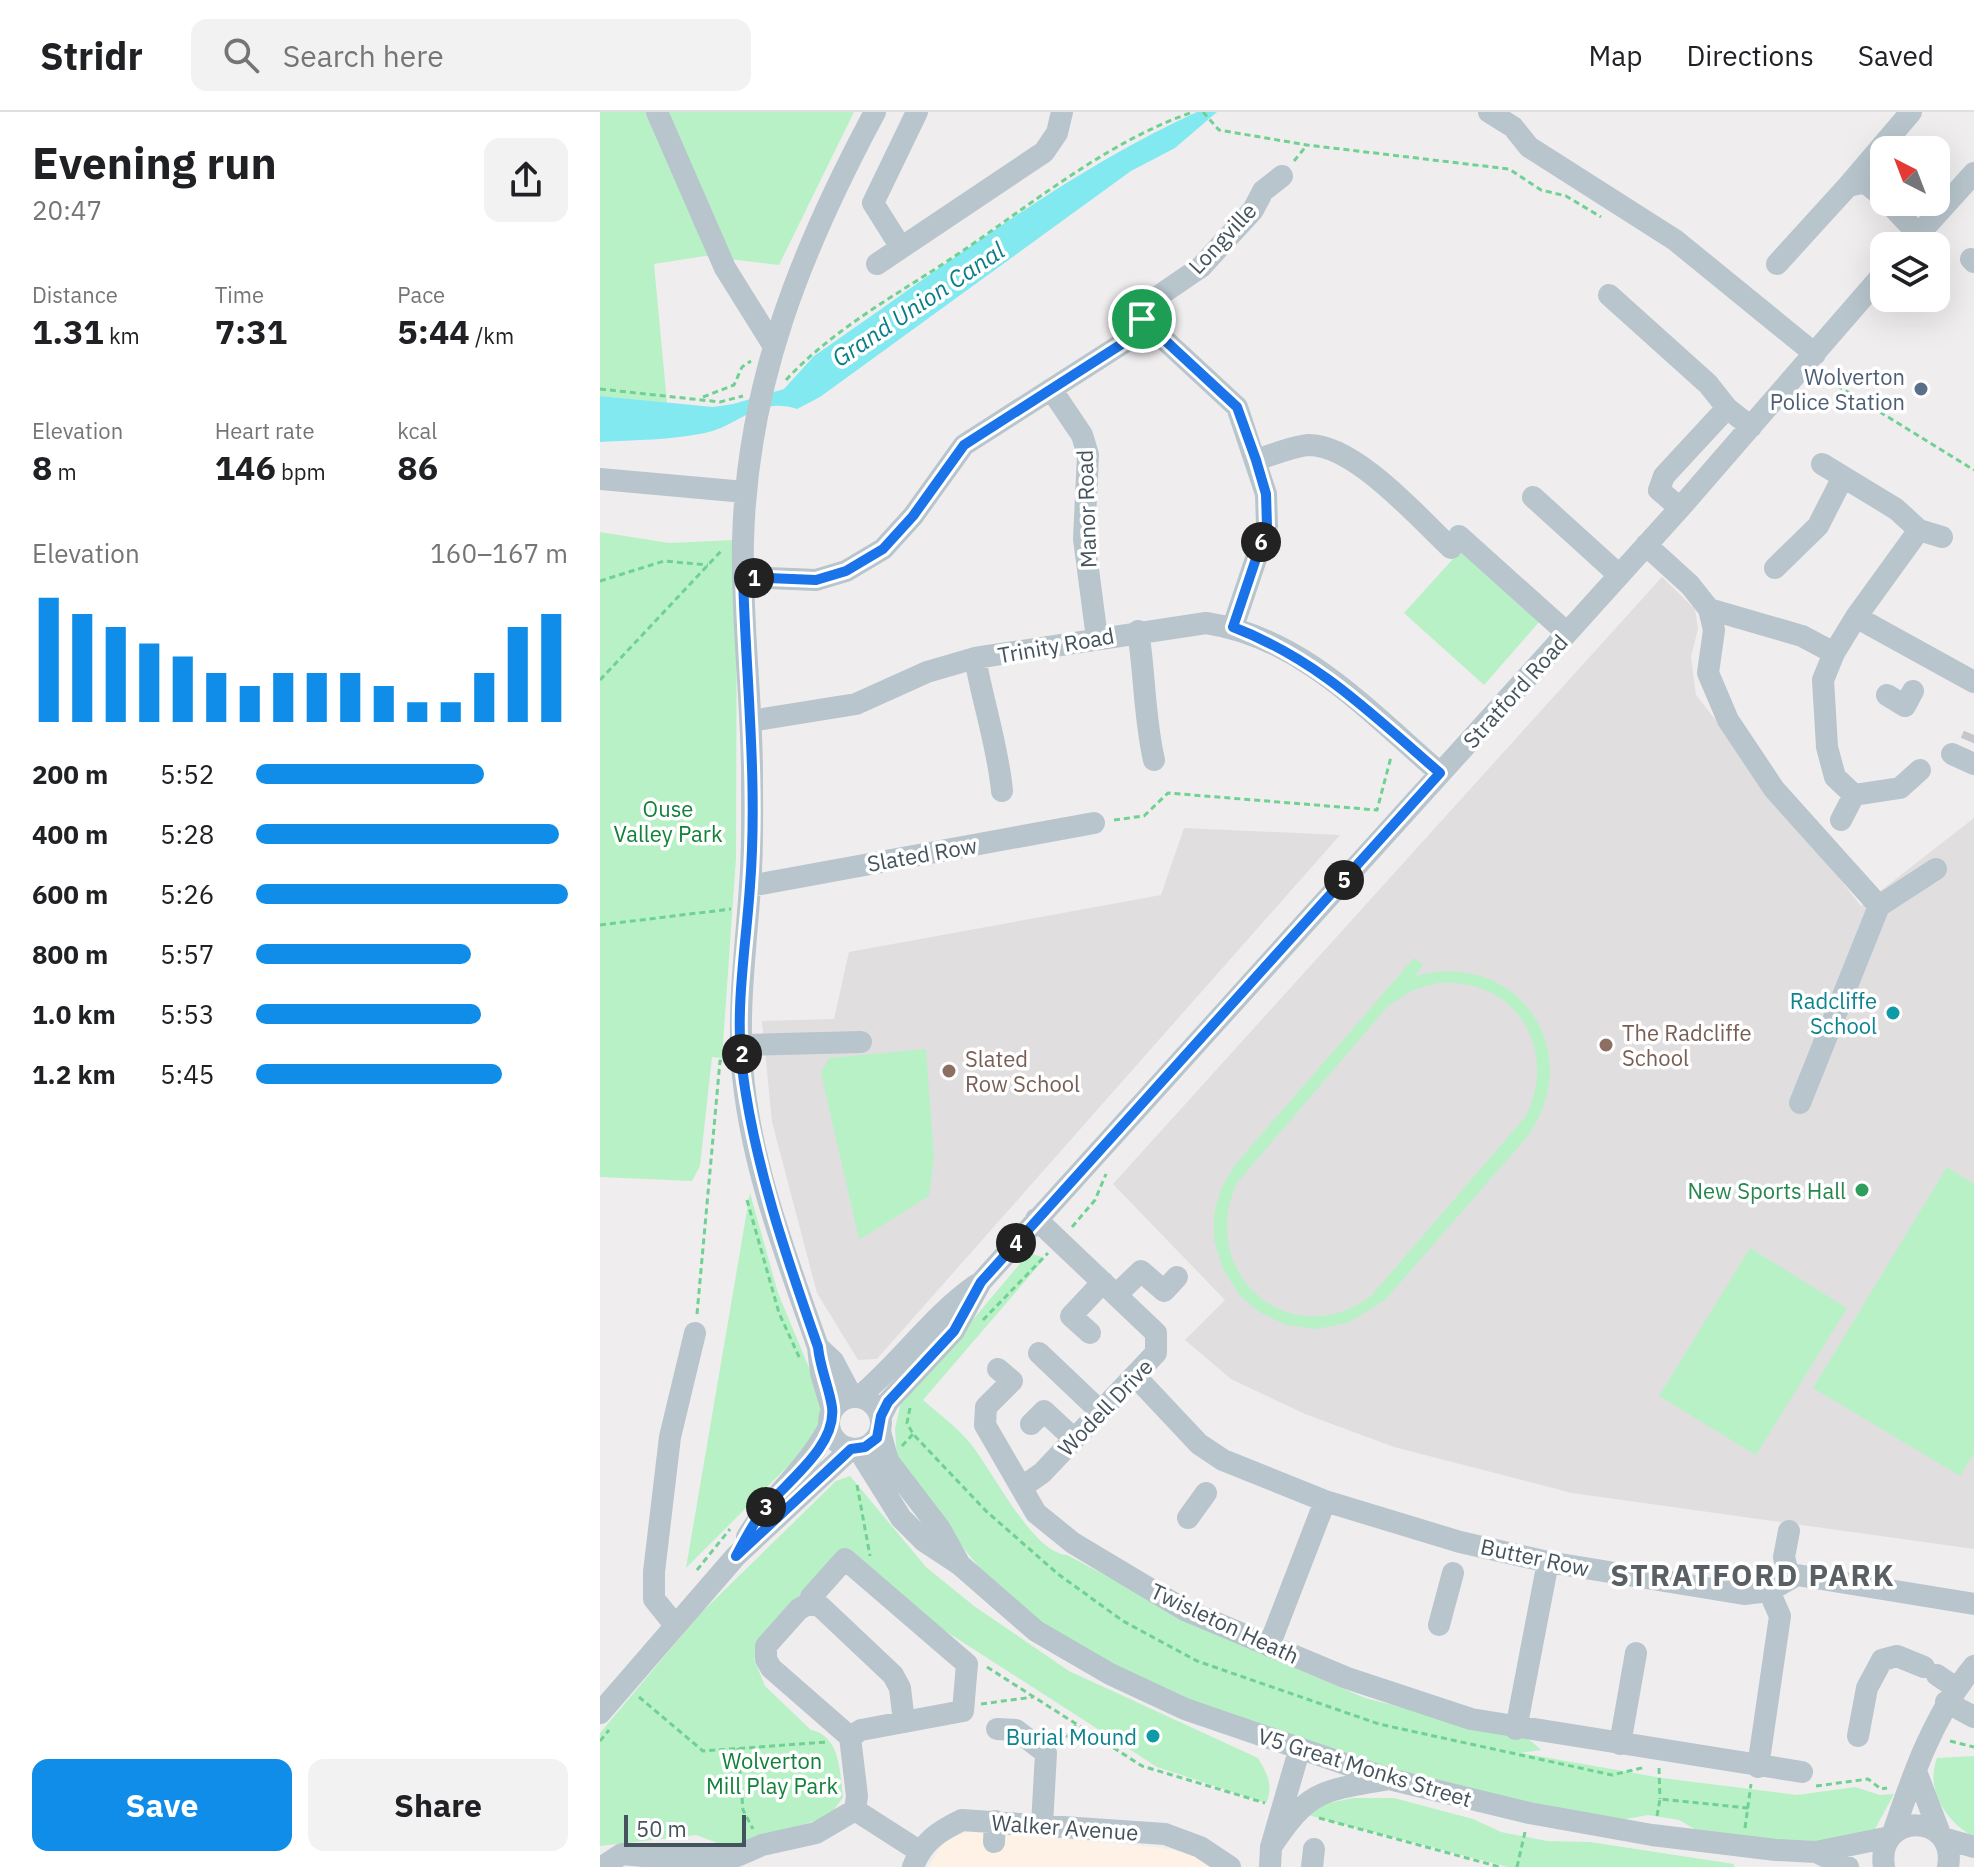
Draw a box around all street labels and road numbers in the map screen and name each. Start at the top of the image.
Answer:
street label: Longville [1182,196,1262,280]
street label: Manor Road [1069,449,1103,569]
street label: Trinity Road [996,621,1116,669]
street label: Stratford Road [1456,628,1574,754]
street label: Slated Row [865,830,979,878]
street label: Wodell Drive [1051,1352,1159,1462]
street label: Butter Row [1478,1531,1592,1583]
street label: Twisleton Heath [1146,1576,1304,1670]
street label: V5 Great Monks Street [1255,1721,1475,1813]
street label: Walker Avenue [991,1807,1139,1847]

